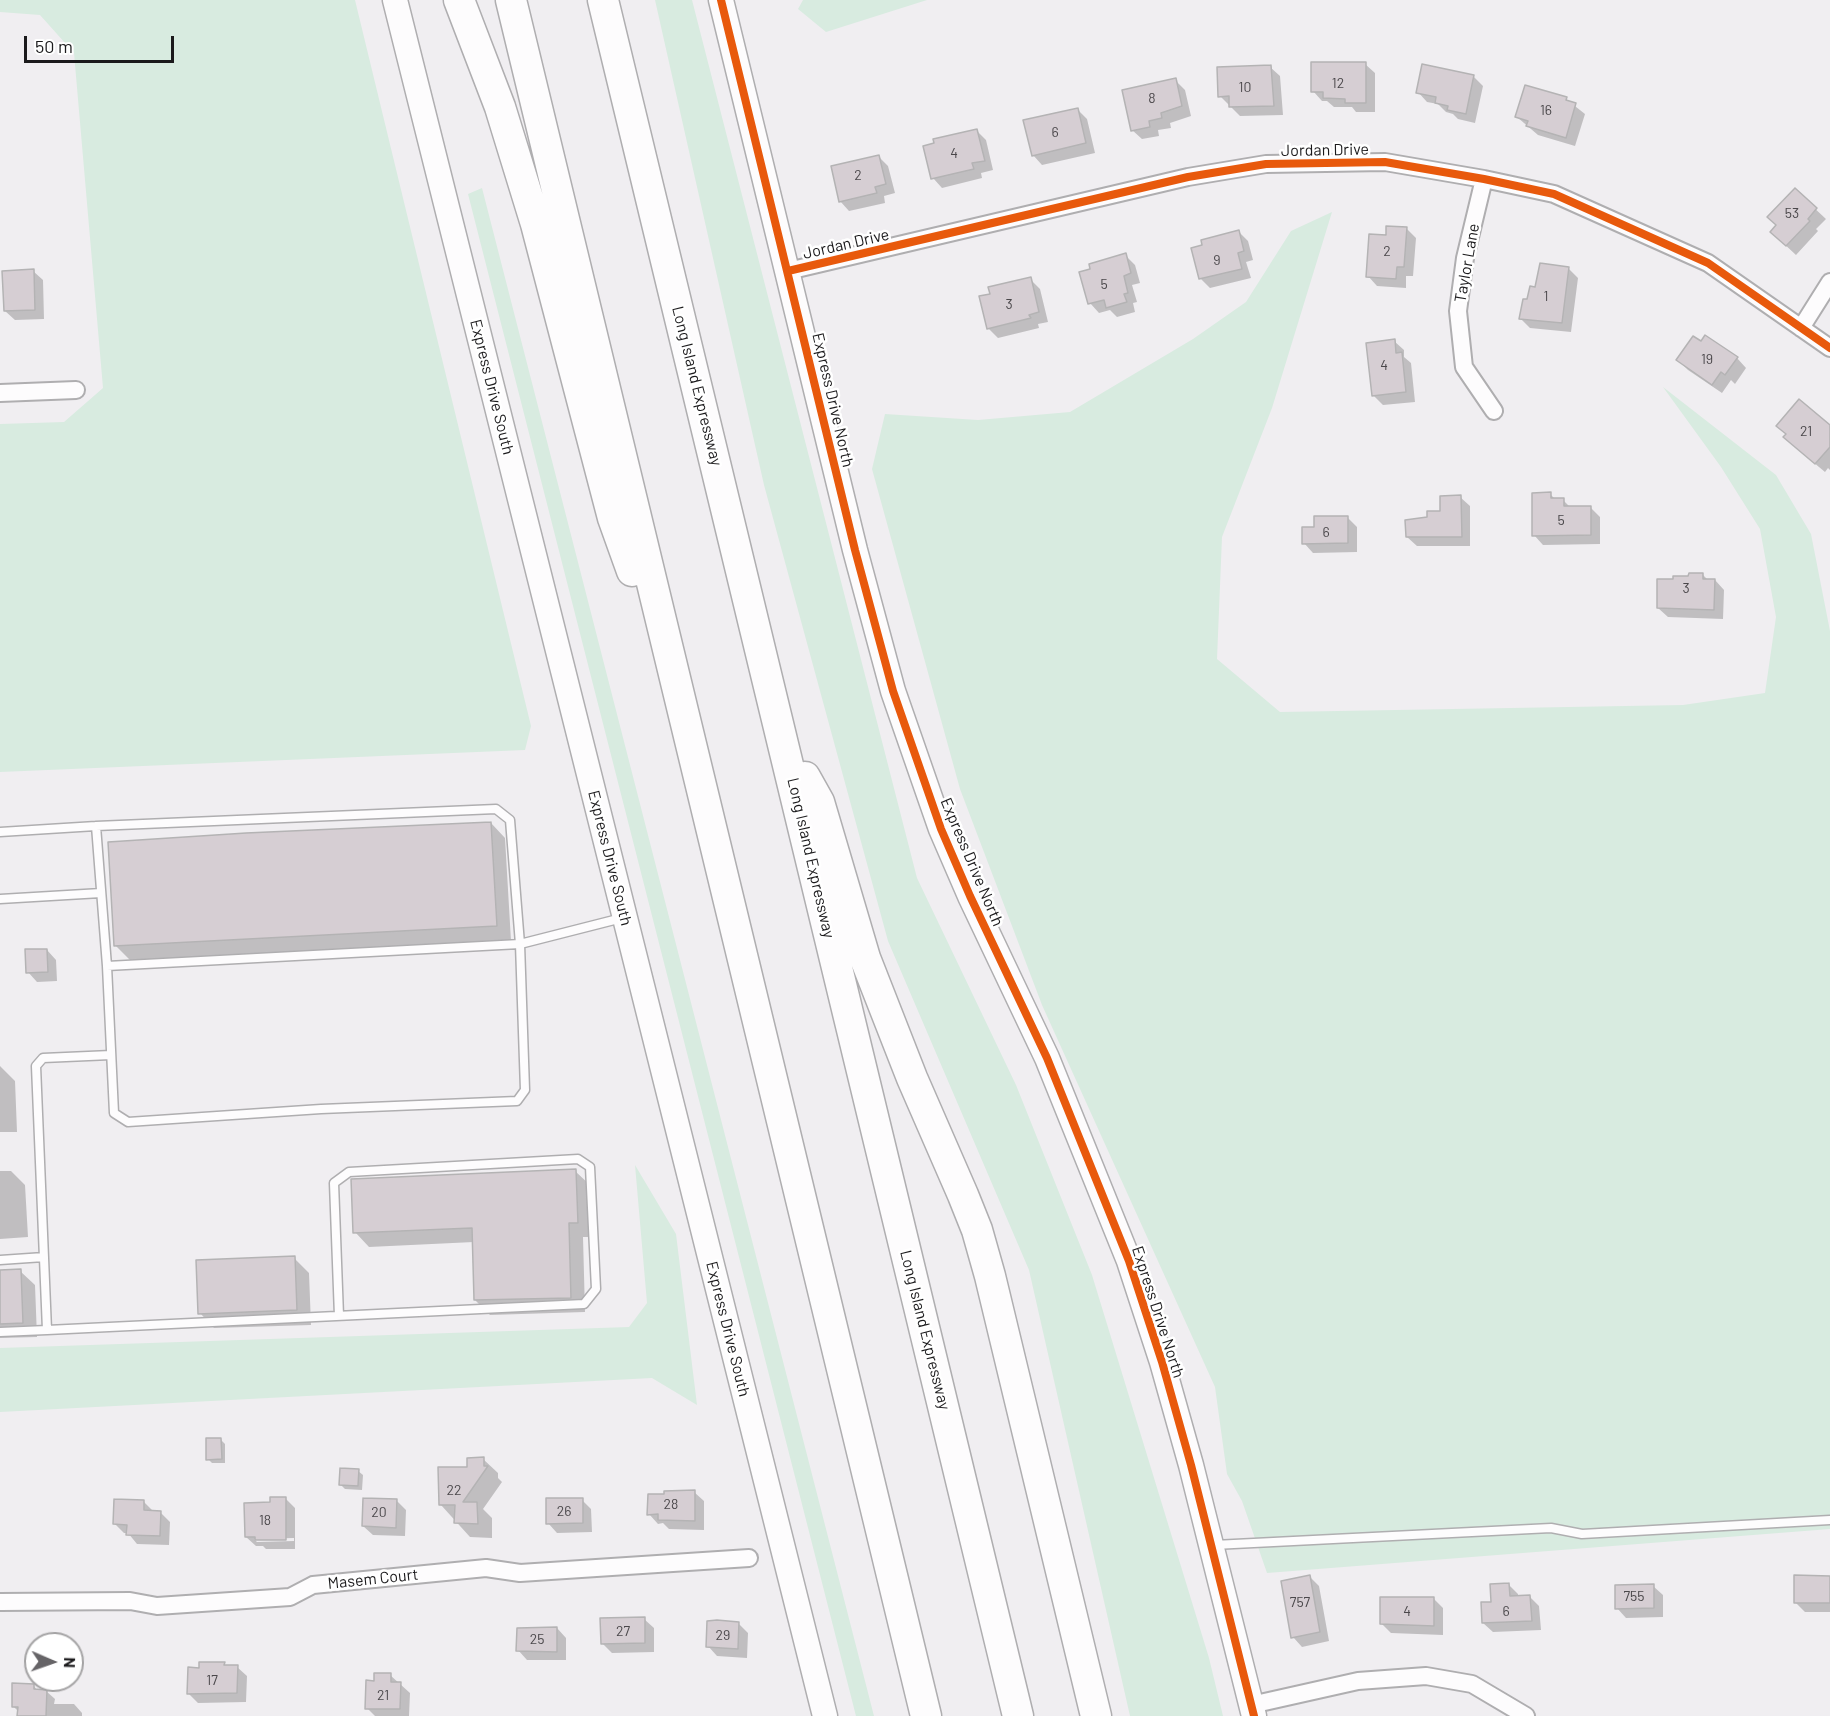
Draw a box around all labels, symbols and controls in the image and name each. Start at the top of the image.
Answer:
scale bar [27,24,177,62]
text: 50 m [35,35,73,57]
house number: 12 [1332,75,1344,91]
house number: 10 [1239,79,1251,95]
house number: 8 [1148,90,1156,106]
house number: 16 [1540,102,1552,118]
house number: 6 [1051,124,1059,140]
street label: Jordan Drive [1281,140,1369,160]
house number: 4 [950,145,958,161]
house number: 2 [854,167,862,183]
house number: 53 [1785,205,1799,221]
street label: Taylor Lane [1451,222,1483,304]
street label: Jordan Drive [801,225,891,263]
house number: 2 [1383,243,1391,259]
house number: 9 [1213,252,1221,268]
house number: 5 [1100,276,1108,292]
house number: 1 [1544,288,1548,304]
house number: 3 [1005,296,1013,312]
street label: Long Island Expressway [668,304,726,468]
street label: Express Drive South [466,317,518,457]
street label: Express Drive North [808,331,858,469]
house number: 19 [1701,351,1713,367]
house number: 4 [1380,357,1388,373]
house number: 21 [1800,423,1812,439]
house number: 5 [1557,512,1565,528]
house number: 6 [1322,524,1330,540]
house number: 3 [1682,580,1690,596]
street label: Long Island Expressway [783,776,839,940]
street label: Express Drive South [584,788,636,928]
street label: Express Drive North [936,795,1008,929]
street label: Express Drive North [1128,1244,1188,1380]
street label: Long Island Expressway [896,1248,954,1412]
street label: Express Drive South [702,1259,754,1399]
house number: 22 [446,1482,462,1498]
house number: 28 [664,1496,678,1512]
house number: 26 [557,1503,571,1519]
house number: 20 [371,1504,387,1520]
house number: 18 [259,1512,271,1528]
street label: Masem Court [327,1565,419,1593]
house number: 755 [1623,1588,1645,1604]
house number: 757 [1290,1594,1310,1610]
house number: 4 [1403,1603,1411,1619]
house number: 6 [1502,1603,1510,1619]
house number: 27 [616,1623,630,1639]
house number: 29 [716,1627,730,1643]
house number: 25 [530,1631,544,1647]
north arrow [24,1632,84,1692]
text: N [61,1657,80,1668]
house number: 17 [206,1672,218,1688]
house number: 21 [377,1687,389,1703]

